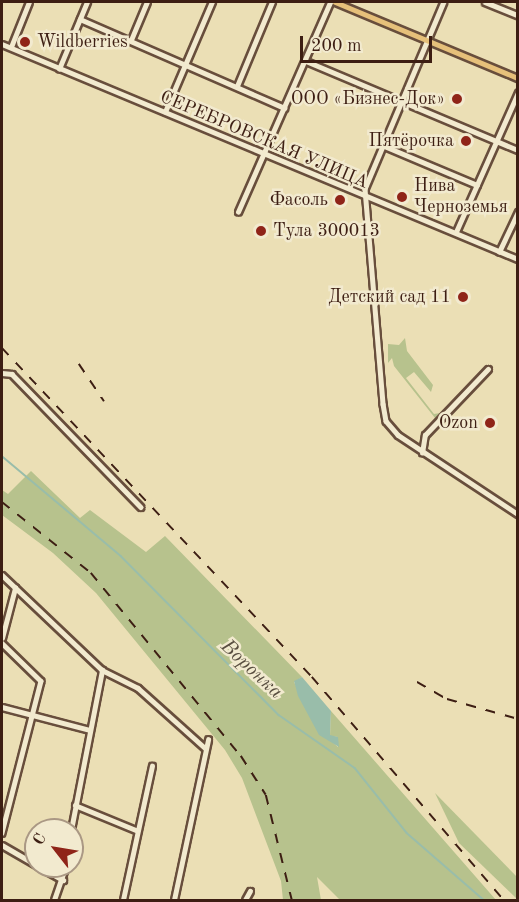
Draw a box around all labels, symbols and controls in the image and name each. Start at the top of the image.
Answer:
scale bar [303,24,435,62]
place label: Wildberries [37,31,128,53]
marker: Wildberries [18,35,32,49]
text: 200 m [311,37,362,55]
street label: СЕРЕБРОВСКАЯ УЛИЦА [156,86,372,194]
place label: ООО «Бизнес-Док» [291,88,445,110]
marker: ООО «Бизнес-Док» [450,92,464,106]
place label: Пятёрочка [369,130,454,152]
marker: Пятёрочка [459,134,473,148]
place label: Нива Черноземья [414,176,508,219]
place label: Фасоль [270,189,328,211]
marker: Нива Черноземья [395,190,409,204]
marker: Фасоль [333,193,347,207]
place label: Тула 300013 [273,220,380,242]
marker: Тула 300013 [254,224,268,238]
place label: Детский сад 11 [328,286,451,308]
marker: Детский сад 11 [456,290,470,304]
place label: Ozon [439,412,478,434]
marker: Ozon [483,416,497,430]
water label: Воронка [215,635,287,705]
north arrow [24,818,84,878]
text: С [31,831,50,848]

